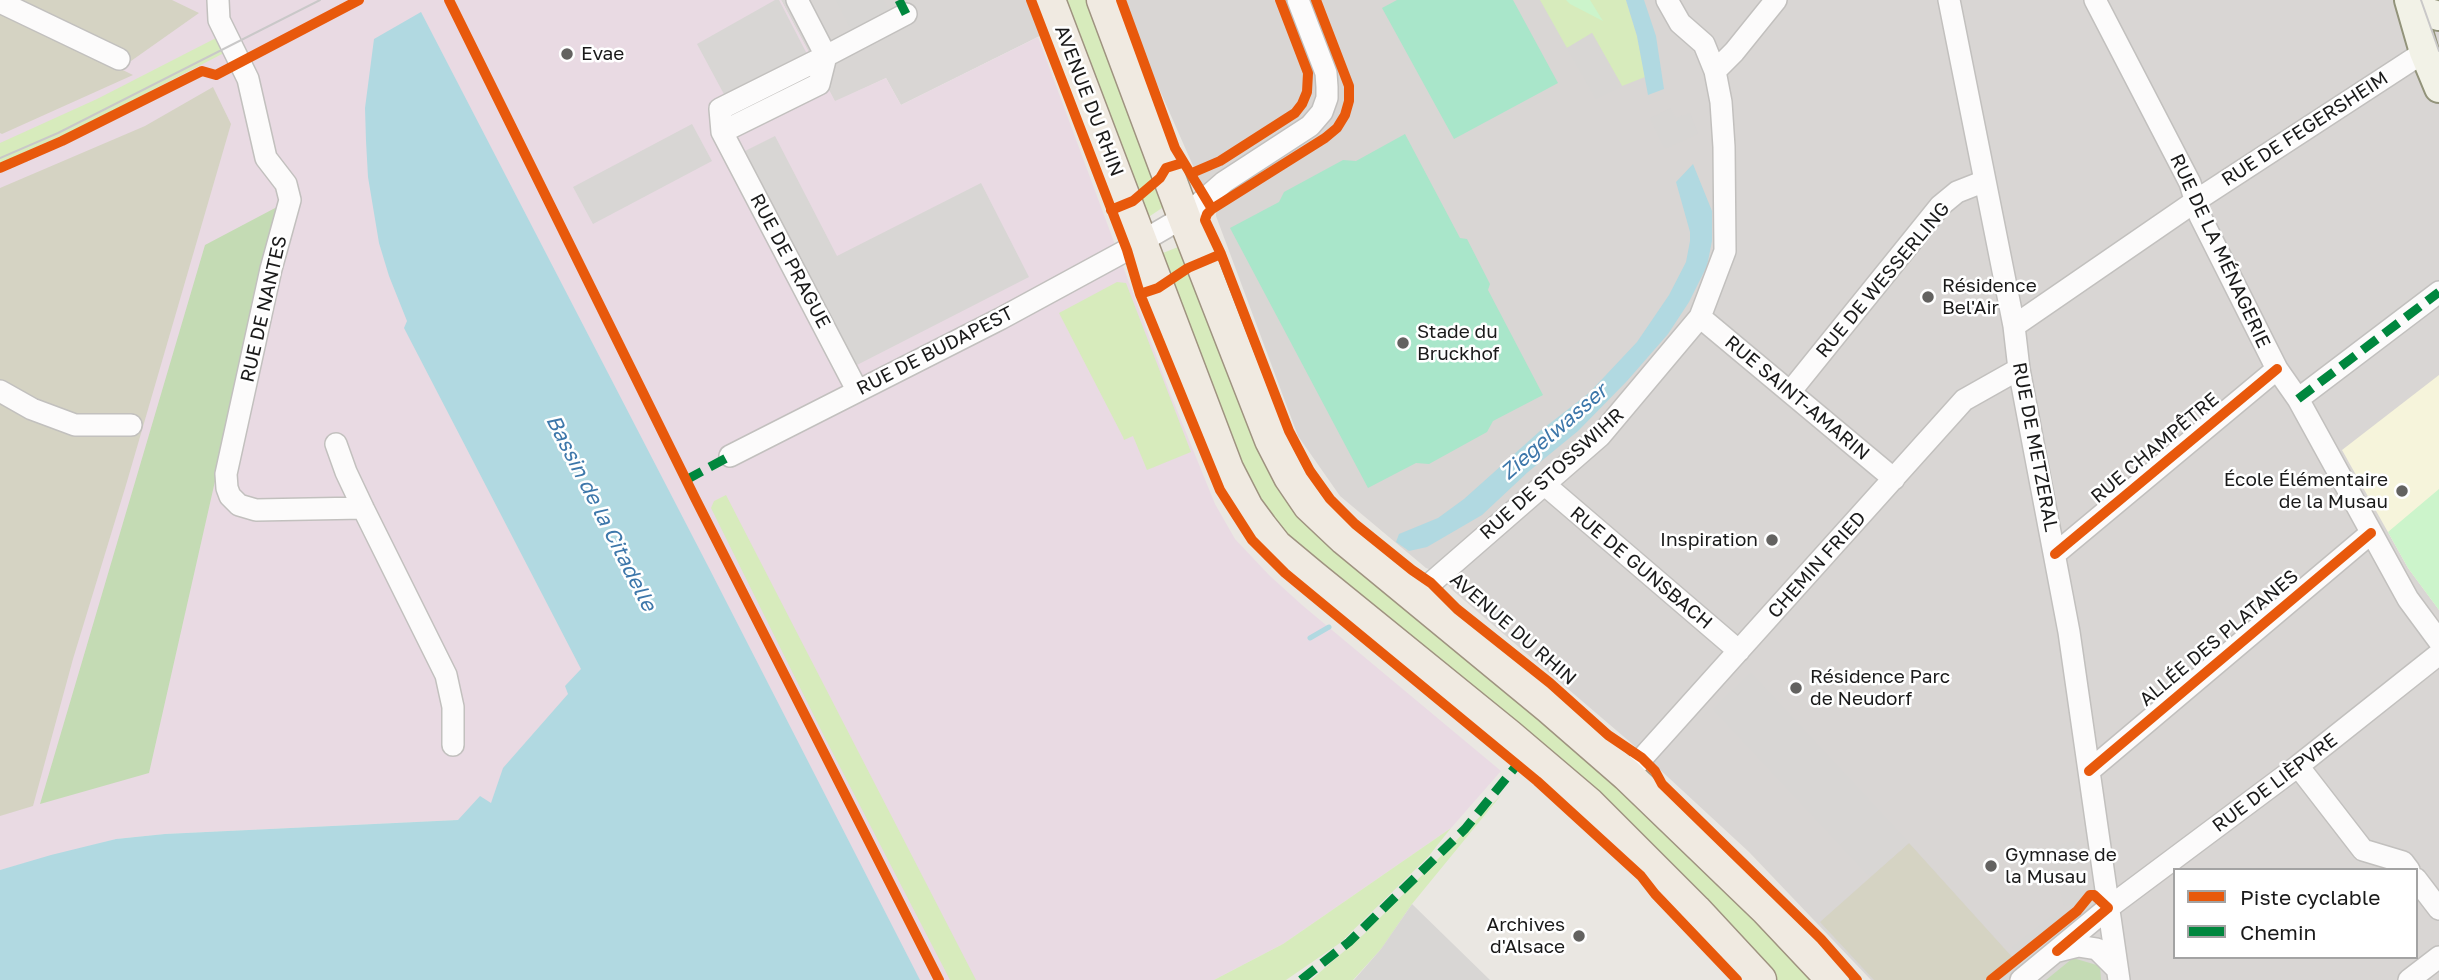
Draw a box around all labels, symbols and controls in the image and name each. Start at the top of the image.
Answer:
street label: AVENUE DU RHIN [1050,22,1128,180]
place label: Evae [581,43,624,65]
marker: Evae [559,46,575,62]
street label: RUE DE FEGERSHEIM [2218,67,2392,191]
street label: RUE DE LA MÉNAGERIE [2165,150,2275,352]
street label: RUE DE PRAGUE [745,190,835,332]
street label: RUE DE WESSERLING [1811,198,1955,362]
street label: RUE DE NANTES [236,233,292,385]
place label: Résidence Bel'Air [1942,275,2037,319]
marker: Résidence Bel'Air [1920,289,1936,305]
street label: RUE DE BUDAPEST [853,302,1017,400]
place label: Stade du Bruckhof [1417,321,1500,365]
street label: RUE SAINT-AMARIN [1720,331,1874,465]
marker: Stade du Bruckhof [1395,335,1411,351]
street label: RUE DE METZERAL [2007,360,2063,534]
water label: Ziegelwasser [1496,379,1612,485]
street label: RUE CHAMPÊTRE [2086,388,2224,508]
street label: RUE DE STOSSWIHR [1475,403,1629,545]
water label: Bassin de la Citadelle [541,411,661,615]
place label: École Élémentaire de la Musau [2224,469,2388,513]
marker: École Élémentaire de la Musau [2394,483,2410,499]
street label: RUE DE GUNSBACH [1565,502,1717,634]
street label: CHEMIN FRIED [1763,507,1871,623]
place label: Inspiration [1660,529,1758,551]
marker: Inspiration [1764,532,1780,548]
street label: ALLÉE DES PLATANES [2135,565,2303,711]
street label: AVENUE DU RHIN [1445,568,1581,690]
place label: Résidence Parc de Neudorf [1810,666,1950,710]
marker: Résidence Parc de Neudorf [1788,680,1804,696]
street label: RUE DE LIÈPVRE [2208,729,2342,837]
place label: Gymnase de la Musau [2005,844,2117,888]
marker: Gymnase de la Musau [1983,858,1999,874]
legend [2173,868,2418,959]
text: Piste cyclable [2240,884,2380,910]
place label: Archives d'Alsace [1487,914,1565,958]
text: Chemin [2240,919,2317,945]
marker: Archives d'Alsace [1571,928,1587,944]

